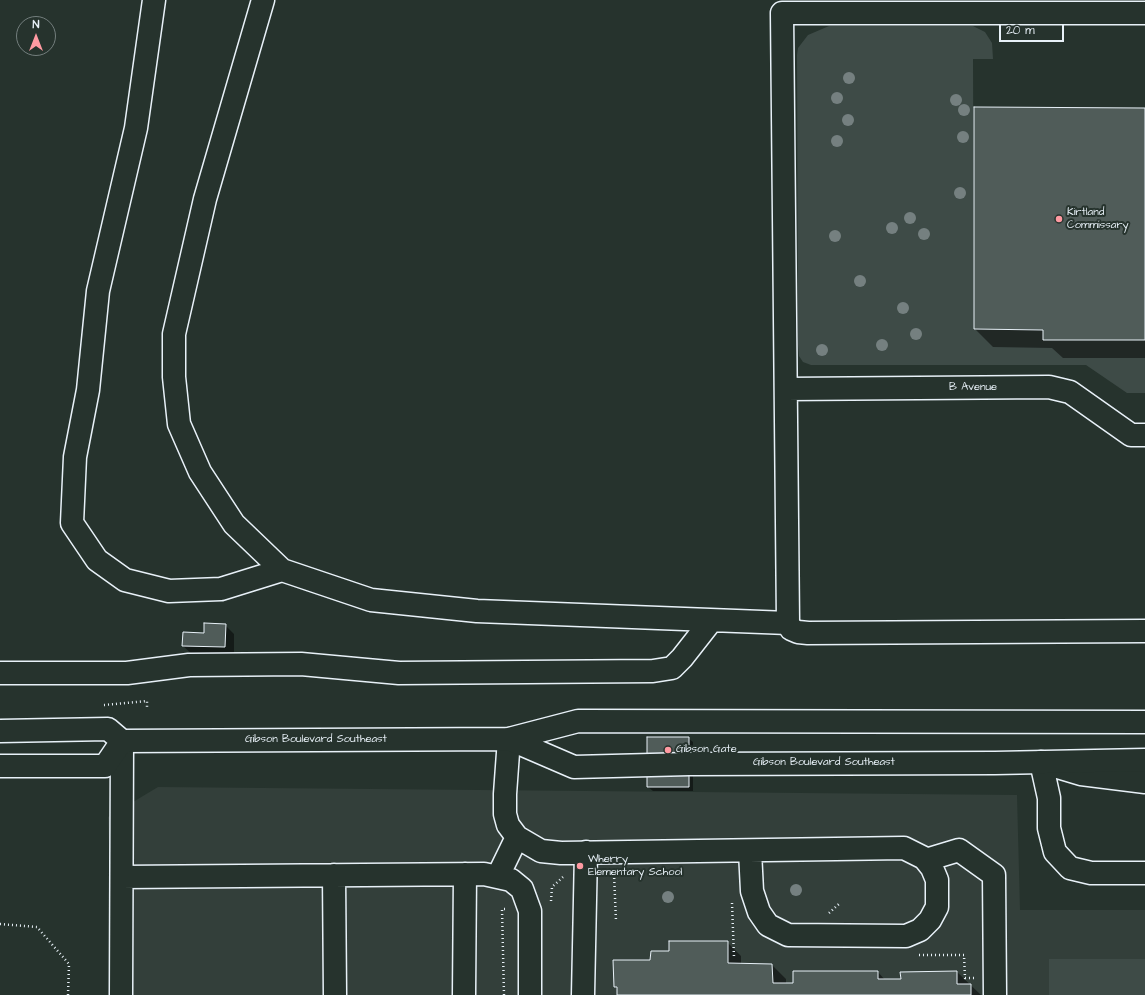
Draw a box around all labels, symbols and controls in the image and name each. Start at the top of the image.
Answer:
north arrow [16,16,56,56]
scale bar [1001,16,1066,42]
text: N [33,17,39,32]
text: 20 m [1006,22,1035,39]
place label: Kirtland Commissary [1067,206,1129,232]
marker: Kirtland Commissary [1054,214,1064,224]
street label: B Avenue [949,381,997,395]
street label: Gibson Boulevard Southeast [245,733,387,747]
place label: Gibson Gate [676,743,737,757]
marker: Gibson Gate [663,745,673,755]
street label: Gibson Boulevard Southeast [753,756,895,770]
place label: Wherry Elementary School [588,853,682,879]
marker: Wherry Elementary School [575,861,585,871]

